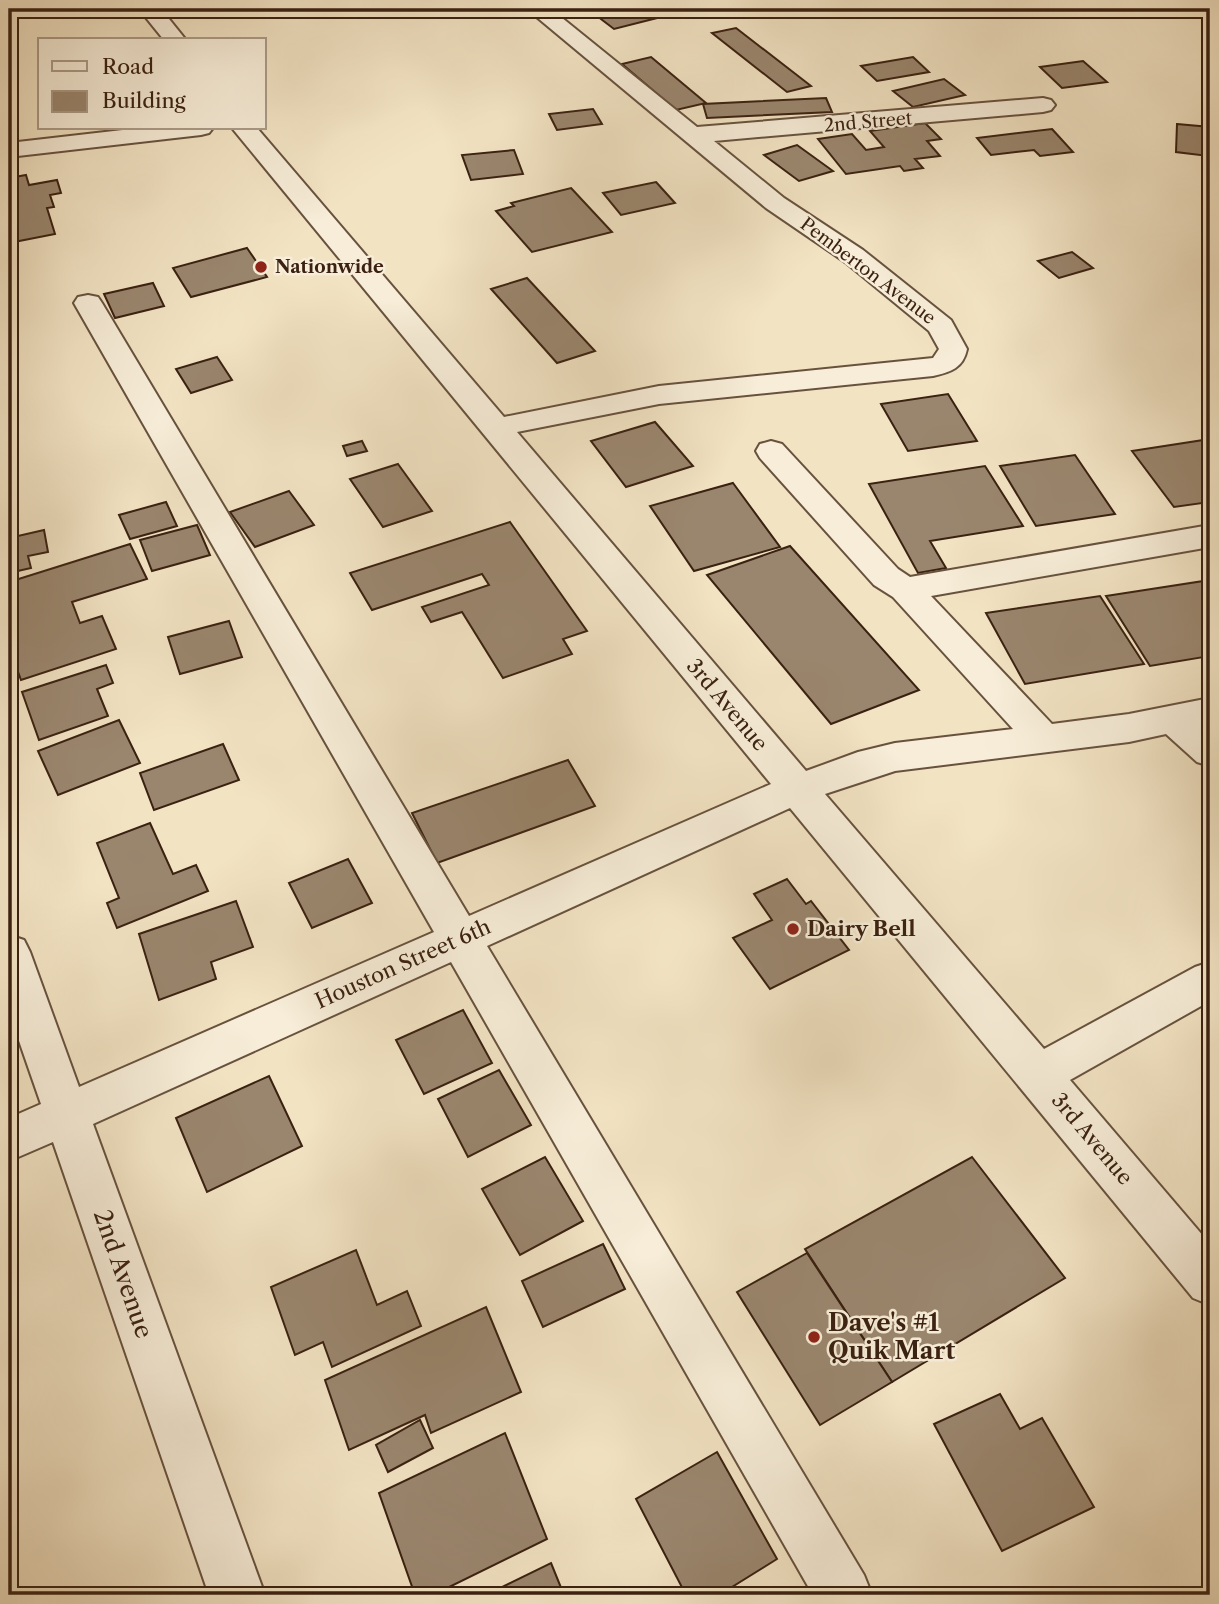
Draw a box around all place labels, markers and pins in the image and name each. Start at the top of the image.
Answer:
place label: Nationwide [275,256,384,278]
marker: Nationwide [253,259,269,275]
place label: Dairy Bell [807,916,916,941]
marker: Dairy Bell [785,921,801,937]
place label: Dave's #1 Quik Mart [828,1308,955,1365]
marker: Dave's #1 Quik Mart [806,1329,822,1345]

